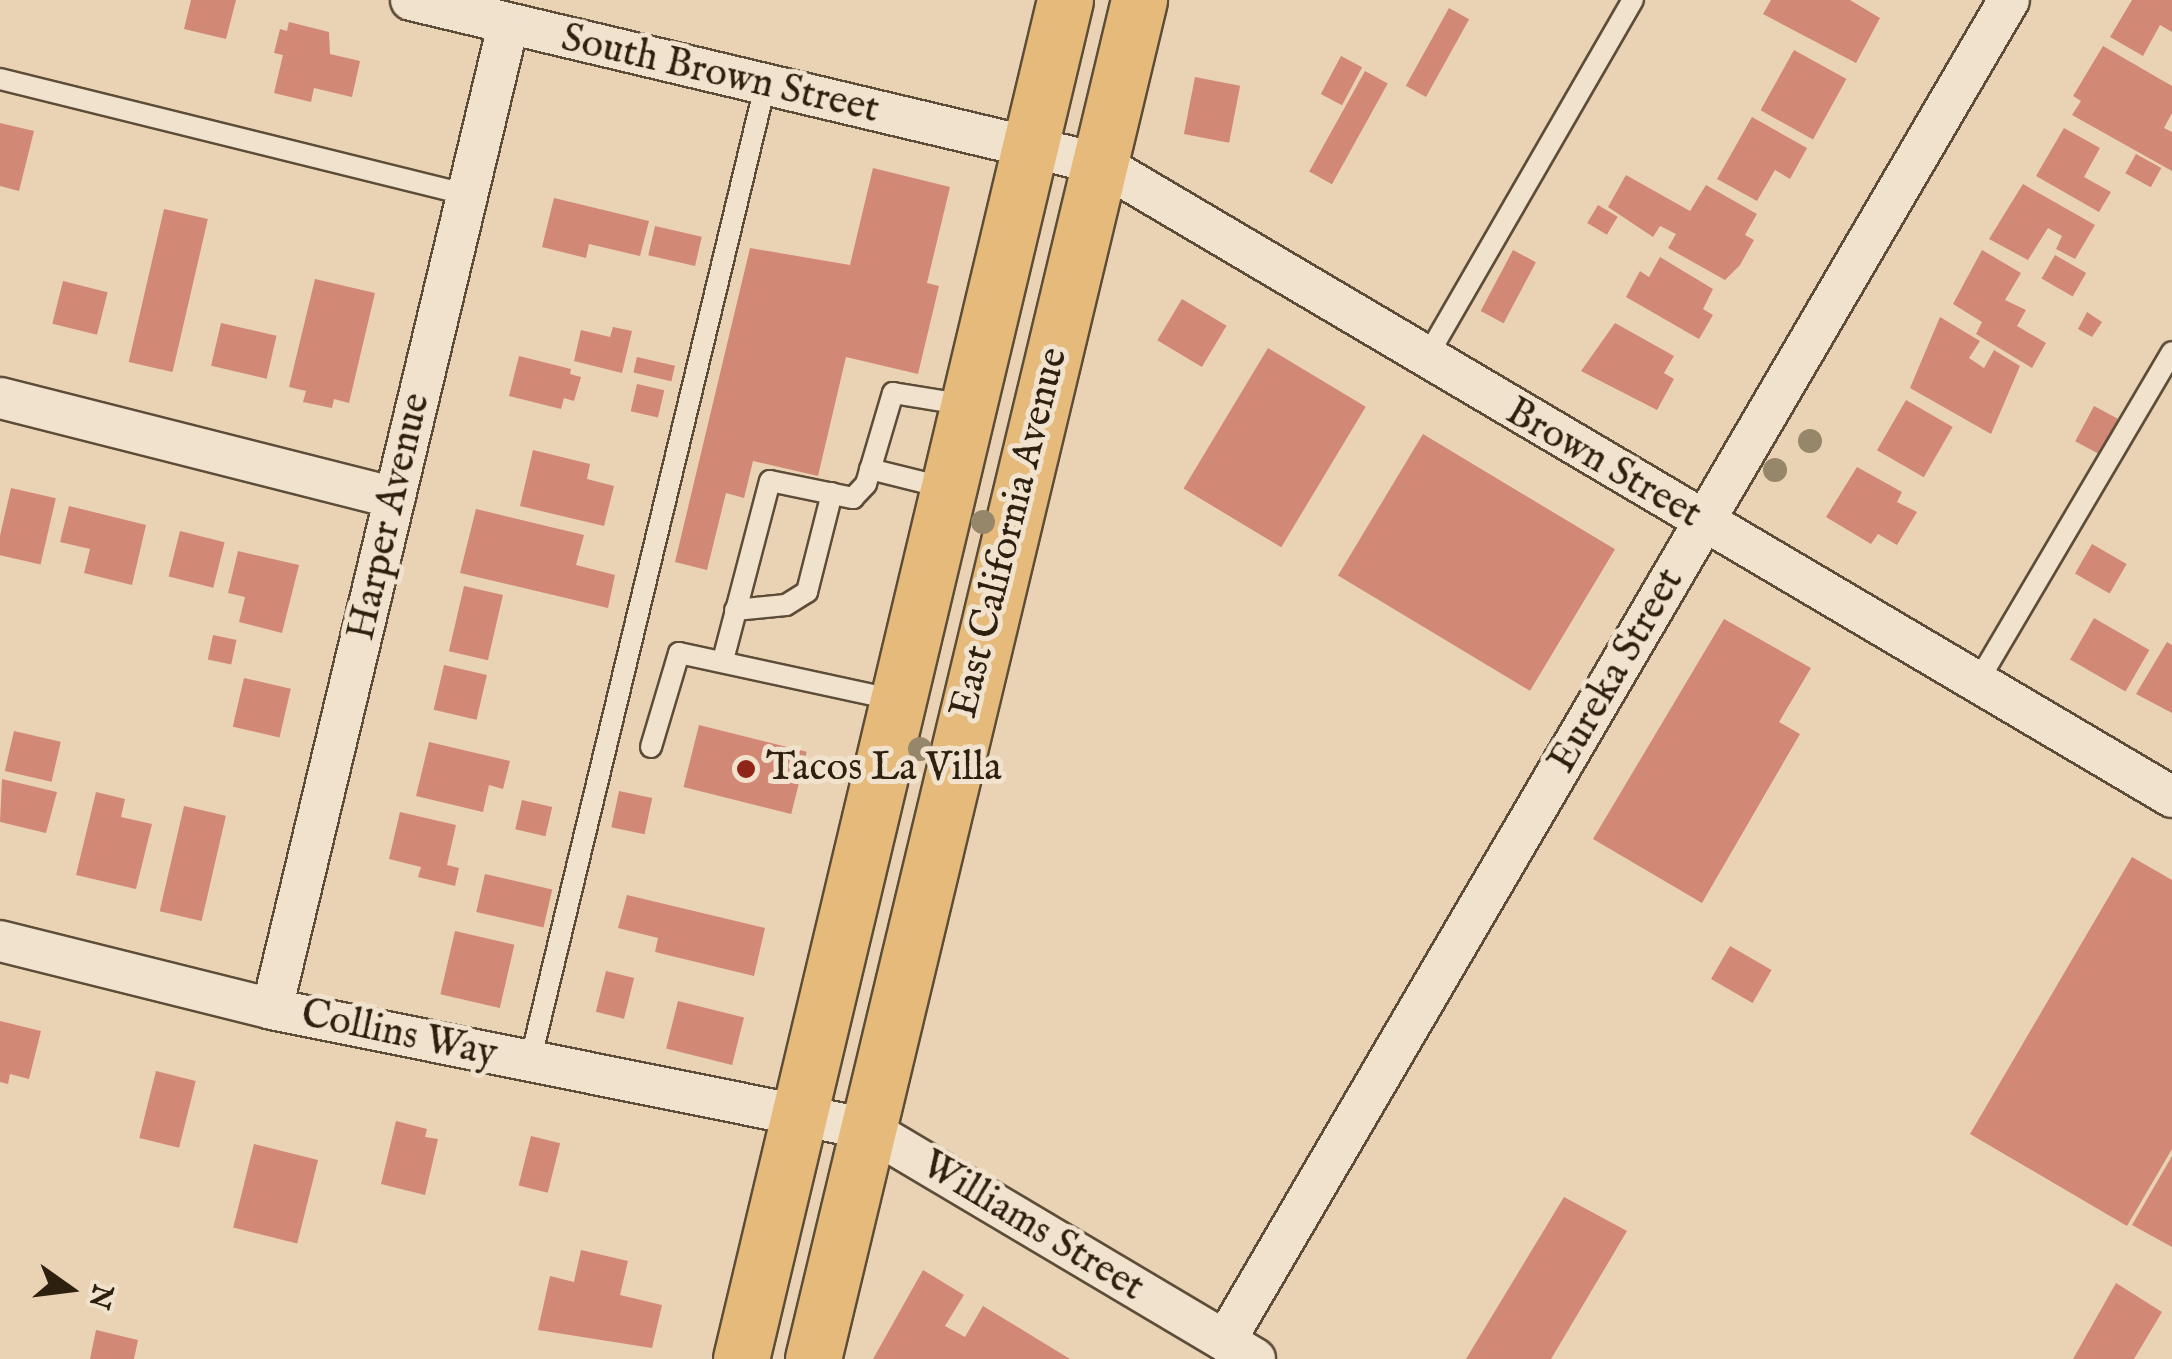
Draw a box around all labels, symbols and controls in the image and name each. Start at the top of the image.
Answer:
street label: South Brown Street [557,15,883,135]
street label: East California Avenue [941,343,1079,723]
street label: Harper Avenue [338,389,442,645]
street label: Brown Street [1497,389,1709,539]
street label: Eureka Street [1539,560,1695,782]
place label: Tacos La Villa [766,745,1001,793]
marker: Tacos La Villa [735,758,757,780]
street label: Collins Way [297,991,501,1079]
street label: Williams Street [912,1142,1152,1312]
north arrow [20,1239,120,1339]
text: N [80,1280,120,1312]

